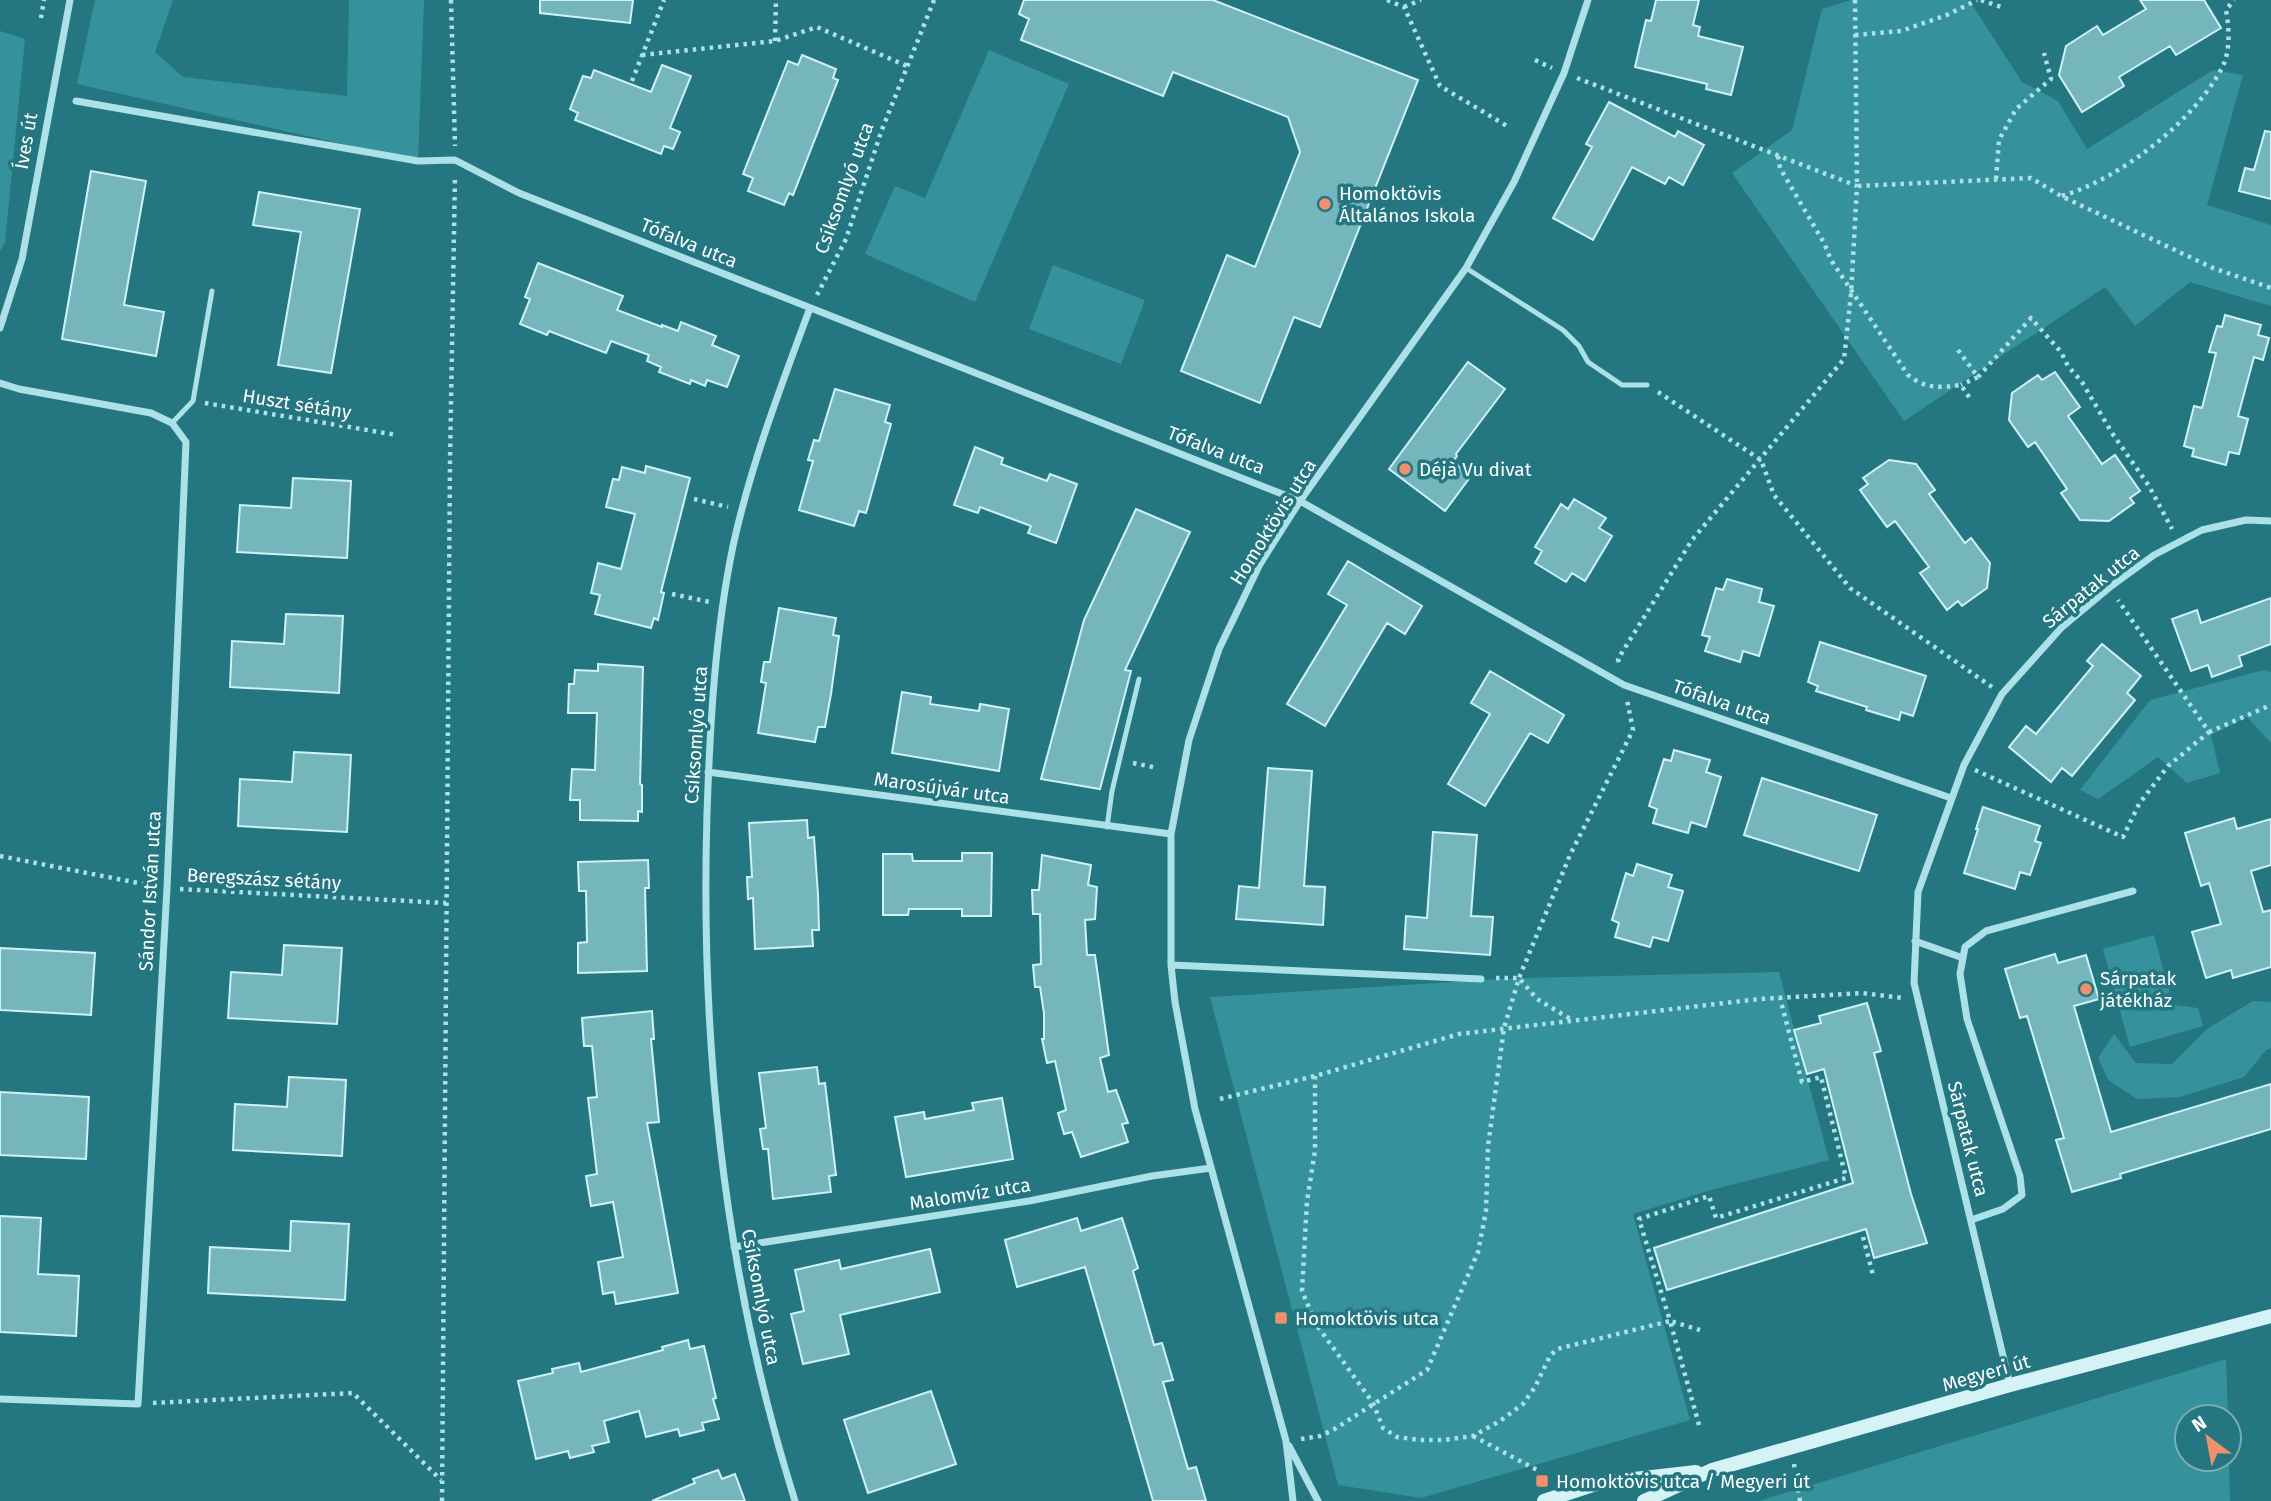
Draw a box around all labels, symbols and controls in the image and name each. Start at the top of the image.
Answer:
street label: Íves út [10,111,42,171]
street label: Csíksomlyó utca [810,119,878,257]
place label: Homoktövis Általános Iskola [1339,182,1475,227]
marker: Homoktövis Általános Iskola [1317,196,1333,212]
street label: Tófalva utca [637,213,741,273]
street label: Huszt sétány [241,384,354,424]
street label: Tófalva utca [1164,421,1268,479]
street label: Homoktövis utca [1225,455,1321,589]
place label: Déjà Vu divat [1419,458,1532,481]
marker: Déjà Vu divat [1397,461,1413,477]
street label: Sárpatak utca [2038,541,2144,633]
street label: Csíksomlyó utca [680,665,712,805]
street label: Tófalva utca [1670,674,1774,730]
street label: Marosújvár utca [873,767,1011,809]
street label: Sándor István utca [134,810,166,972]
street label: Beregszász sétány [186,863,342,895]
place label: Sárpatak játékház [2099,967,2177,1012]
marker: Sárpatak játékház [2078,981,2094,997]
street label: Sárpatak utca [1943,1079,1993,1199]
street label: Malomvíz utca [908,1173,1032,1215]
street label: Csíksomlyó utca [737,1227,785,1367]
place label: Homoktövis utca [1295,1307,1439,1330]
marker: Homoktövis utca [1273,1310,1289,1326]
street label: Megyeri út [1939,1349,2033,1396]
north arrow [2173,1403,2243,1473]
text: N [2188,1411,2211,1437]
place label: Homoktövis utca / Megyeri út [1556,1470,1811,1493]
marker: Homoktövis utca / Megyeri út [1534,1473,1550,1489]

